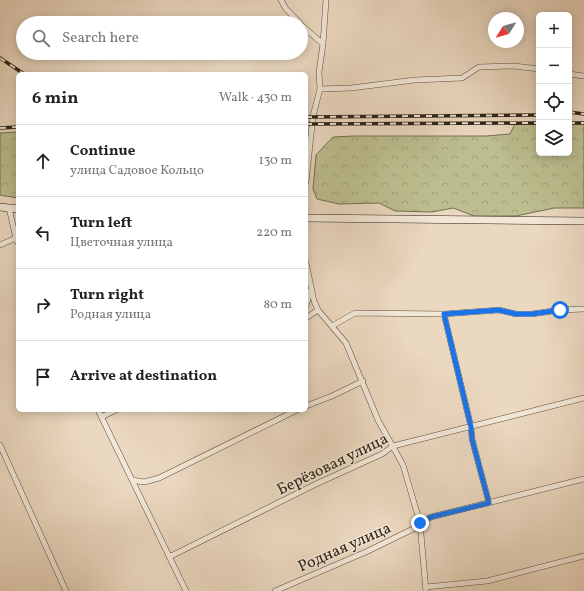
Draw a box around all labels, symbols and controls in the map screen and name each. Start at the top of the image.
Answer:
north arrow [488,12,524,48]
map controls [536,12,572,156]
button: + [536,12,572,48]
search box [16,16,308,60]
icon: search [30,27,52,49]
text: Search here [62,28,139,49]
button: − [536,48,572,84]
button: locate [536,84,572,120]
text: 6 min [32,87,78,110]
text: Walk · 430 m [219,89,292,107]
button: layers [536,120,572,156]
text: Continue [70,141,135,162]
icon: ahead [32,150,54,172]
text: 130 m [259,152,292,170]
text: улица Садовое Кольцо [70,162,204,180]
text: Turn left [70,213,132,234]
icon: left [32,222,54,244]
text: 220 m [256,224,292,242]
text: Цветочная улица [70,234,173,252]
text: Turn right [70,285,144,306]
icon: right [32,294,54,316]
text: 80 m [263,296,292,314]
route start [551,301,569,319]
text: Родная улица [70,306,151,324]
icon: arrive [32,366,54,388]
text: Arrive at destination [70,366,217,387]
street label: Берёзовая улица [274,428,392,501]
route end [411,514,429,532]
street label: Родная улица [295,517,395,578]

